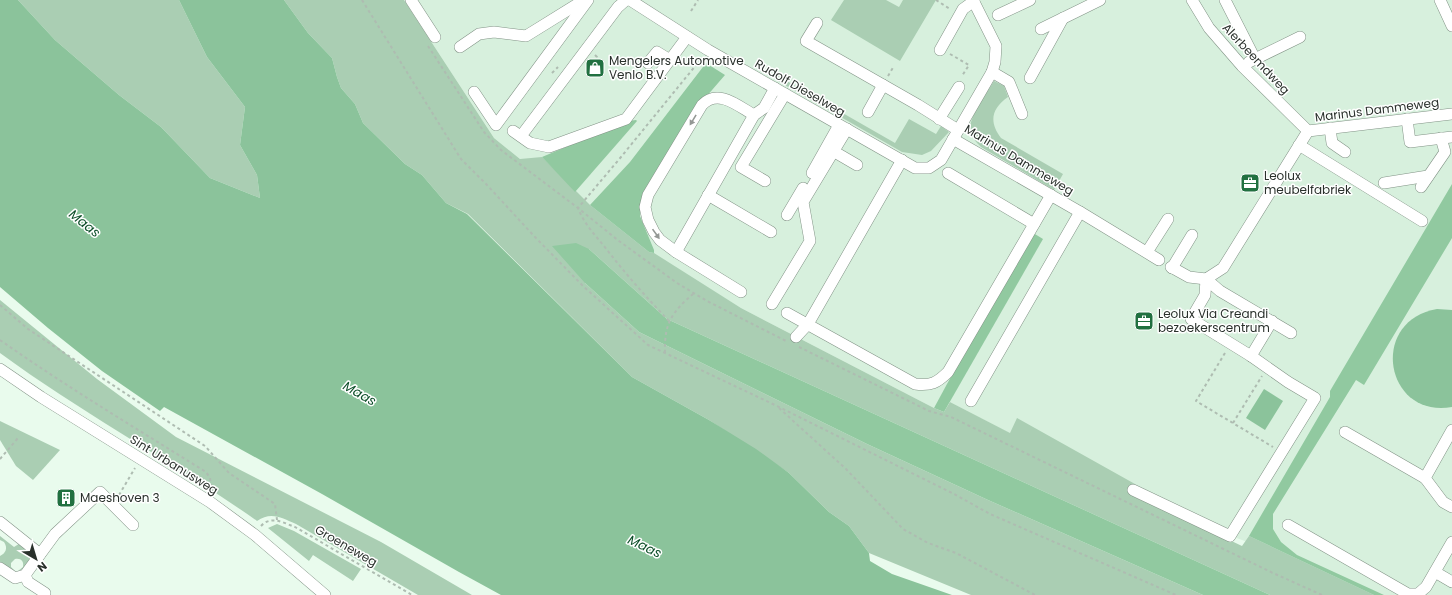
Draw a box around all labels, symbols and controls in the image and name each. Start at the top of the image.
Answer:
street label: Alerbeemdweg [1219,19,1294,98]
place label: Mengelers Automotive Venlo B.V. [609,52,744,83]
street label: Rudolf Dieselweg [752,55,849,120]
shop icon: Mengelers Automotive Venlo B.V. [584,57,606,79]
street label: Marinus Dammeweg [1314,93,1440,126]
one-way arrow [690,114,697,126]
street label: Marinus Dammeweg [961,120,1077,199]
place label: Leolux meubelfabriek [1264,167,1352,198]
office icon: Leolux meubelfabriek [1239,172,1261,194]
water label: Maas [65,205,105,242]
one-way arrow [652,229,660,239]
place label: Leolux Via Creandi bezoekerscentrum [1158,305,1270,336]
office icon: Leolux Via Creandi bezoekerscentrum [1133,310,1155,332]
water label: Maas [340,376,380,411]
street label: Sint Urbanusweg [127,431,222,499]
building icon: Maeshoven 3 [55,487,77,509]
place label: Maeshoven 3 [80,489,160,506]
street label: Groeneweg [312,521,381,570]
water label: Maas [625,530,665,563]
north arrow [16,539,56,579]
text: N [34,558,50,576]

